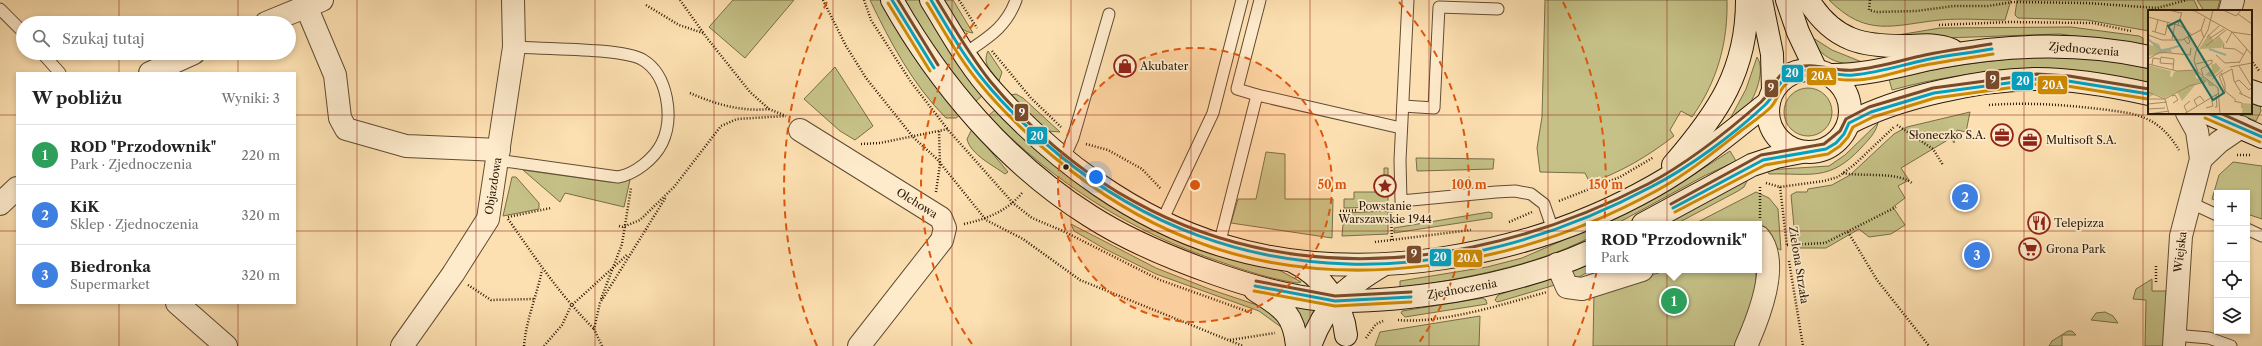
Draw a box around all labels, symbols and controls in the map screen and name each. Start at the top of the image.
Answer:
inset map [2148,10,2252,114]
search box [16,16,296,60]
icon: search [30,27,52,49]
text: Szukaj tutaj [62,29,144,48]
street label: Zjednoczenia [2048,39,2120,59]
shop icon: Akubater [1112,53,1138,79]
place label: Akubater [1139,59,1189,73]
line badge: 20 [1781,64,1804,83]
text: 20 [1785,66,1799,80]
line badge: 20A [1806,67,1837,86]
text: 20A [1811,69,1833,83]
line badge: 9 [1985,70,2000,90]
line badge: 20 [2011,71,2034,91]
text: 9 [1990,73,1997,87]
text: 20 [2016,74,2030,88]
line badge: 20A [2037,75,2068,95]
text: 20A [2042,78,2064,92]
line badge: 9 [1764,79,1779,98]
text: 9 [1768,81,1775,95]
text: W pobliżu [32,88,122,108]
text: Wyniki: 3 [221,90,280,106]
line badge: 9 [1014,103,1029,122]
text: 9 [1019,106,1026,120]
office icon: Słoneczko S.A. [1989,122,2015,148]
line badge: 20 [1026,126,1048,145]
office icon: Multisoft S.A. [2017,127,2043,153]
place label: Słoneczko S.A. [1909,128,1986,142]
text: 20 [1030,129,1044,143]
place label: Multisoft S.A. [2046,133,2117,147]
text: ROD "Przodownik" [70,137,216,156]
text: 1 [42,147,48,163]
text: 220 m [241,147,280,163]
text: Park · Zjednoczenia [70,156,192,172]
street label: Objazdowa [482,156,504,216]
unlabelled marker [1061,162,1071,172]
your location [1086,167,1106,187]
place icon: Powstanie Warszawskie 1944 [1372,173,1398,199]
text: 50 m [1317,177,1347,192]
text: 100 m [1451,177,1487,192]
text: 150 m [1589,177,1623,192]
centre of rings [1188,178,1202,192]
pin: 2 [1952,182,1978,212]
street label: Olchowa [894,185,940,221]
map controls [2214,190,2250,334]
button: + [2214,190,2250,226]
text: KiK [70,197,99,216]
place label: Powstanie Warszawskie 1944 [1337,199,1432,226]
text: 2 [41,207,49,223]
text: 320 m [242,207,280,223]
restaurant icon: Telepizza [2026,210,2052,236]
text: Sklep · Zjednoczenia [70,216,199,232]
place label: Telepizza [2054,216,2104,230]
popup [1586,221,1762,273]
street label: Zielona Strzała [1786,225,1812,305]
button: − [2214,226,2250,262]
text: ROD "Przodownik" [1601,230,1747,249]
street label: Wiejska [2170,230,2189,274]
supermarket icon: Grona Park [2017,236,2043,262]
pin: 3 [1964,240,1990,270]
place label: Grona Park [2046,242,2106,256]
line badge: 9 [1406,245,1422,264]
text: 9 [1411,247,1418,261]
line badge: 20 [1429,248,1452,267]
line badge: 20A [1453,249,1483,268]
text: Park [1601,249,1629,265]
text: 20 [1433,250,1447,264]
text: 20A [1457,251,1479,265]
text: Biedronka [70,257,151,276]
button: locate [2214,262,2250,298]
text: 3 [41,267,49,283]
text: 320 m [242,267,280,283]
text: Supermarket [70,276,150,292]
street label: Zjednoczenia [1426,276,1498,302]
pin: 1 [1661,286,1687,316]
button: layers [2214,298,2250,334]

